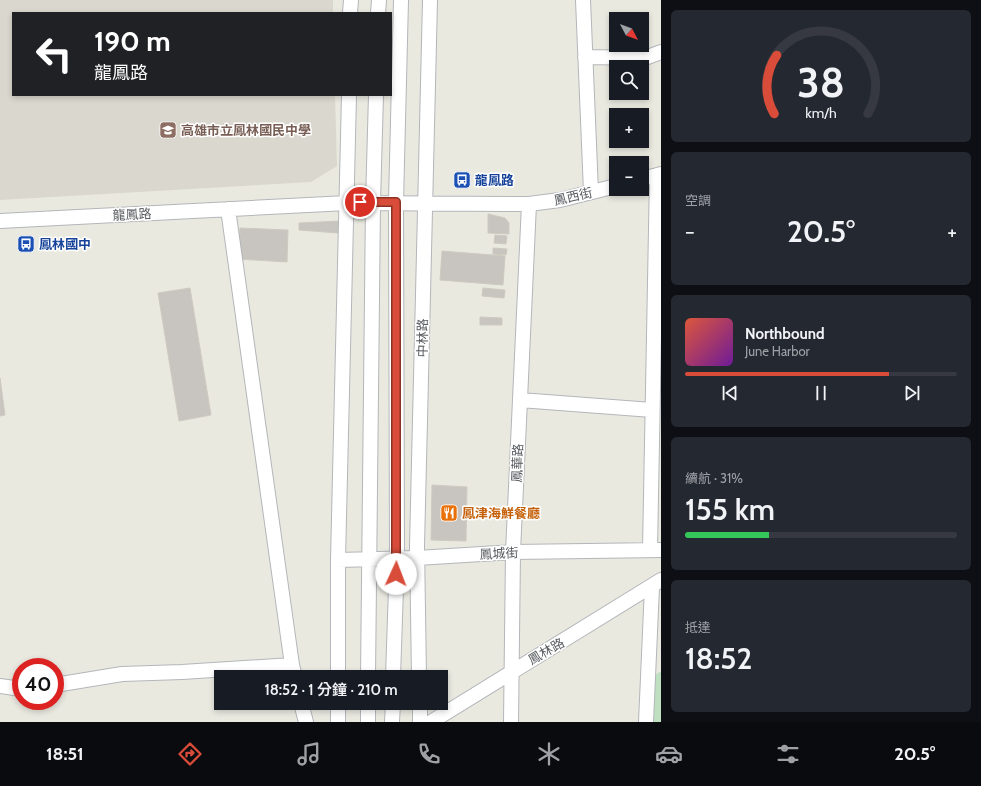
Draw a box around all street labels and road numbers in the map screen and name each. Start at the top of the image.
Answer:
street label: 鳳西街 [552,184,594,208]
street label: 龍鳳路 [112,205,152,223]
street label: 中林路 [414,318,430,358]
street label: 鳳華路 [508,443,526,483]
street label: 鳳城街 [479,544,519,562]
street label: 鳳林路 [525,634,567,668]

